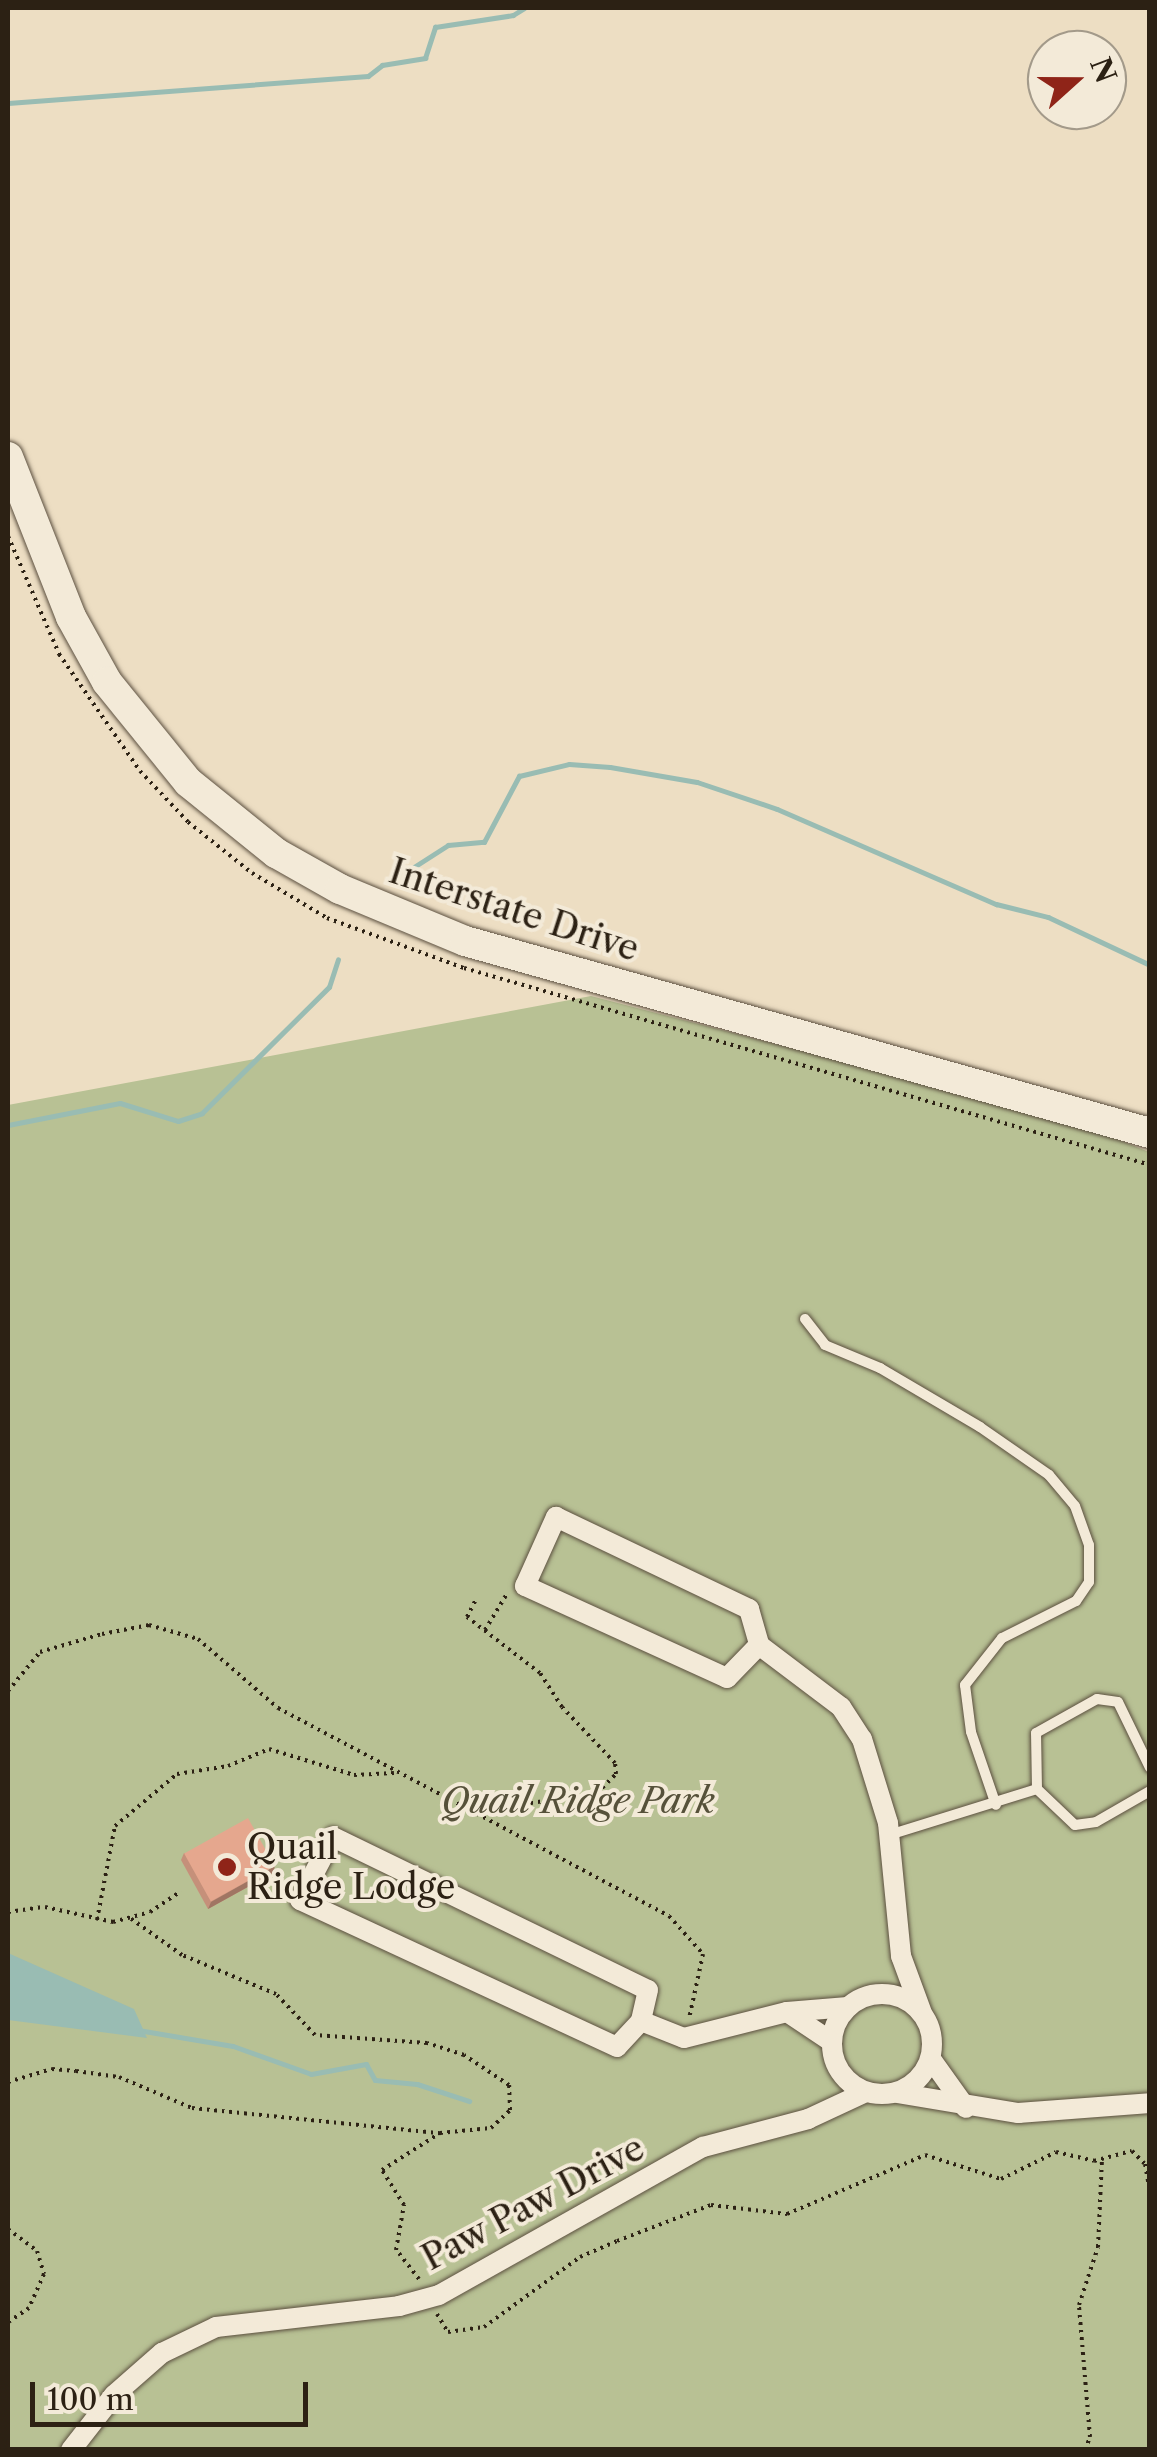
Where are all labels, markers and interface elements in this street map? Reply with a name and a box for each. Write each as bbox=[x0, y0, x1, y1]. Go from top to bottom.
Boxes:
north arrow bbox=[1027, 30, 1127, 130]
text: N bbox=[1083, 53, 1123, 87]
street label: Interstate Drive bbox=[384, 850, 644, 970]
park label: Quail Ridge Park bbox=[441, 1780, 715, 1822]
place label: Quail Ridge Lodge bbox=[247, 1826, 455, 1908]
marker: Quail Ridge Lodge bbox=[216, 1856, 238, 1878]
street label: Paw Paw Drive bbox=[414, 2126, 652, 2280]
scale bar bbox=[35, 2362, 312, 2424]
text: 100 m bbox=[47, 2381, 134, 2418]

